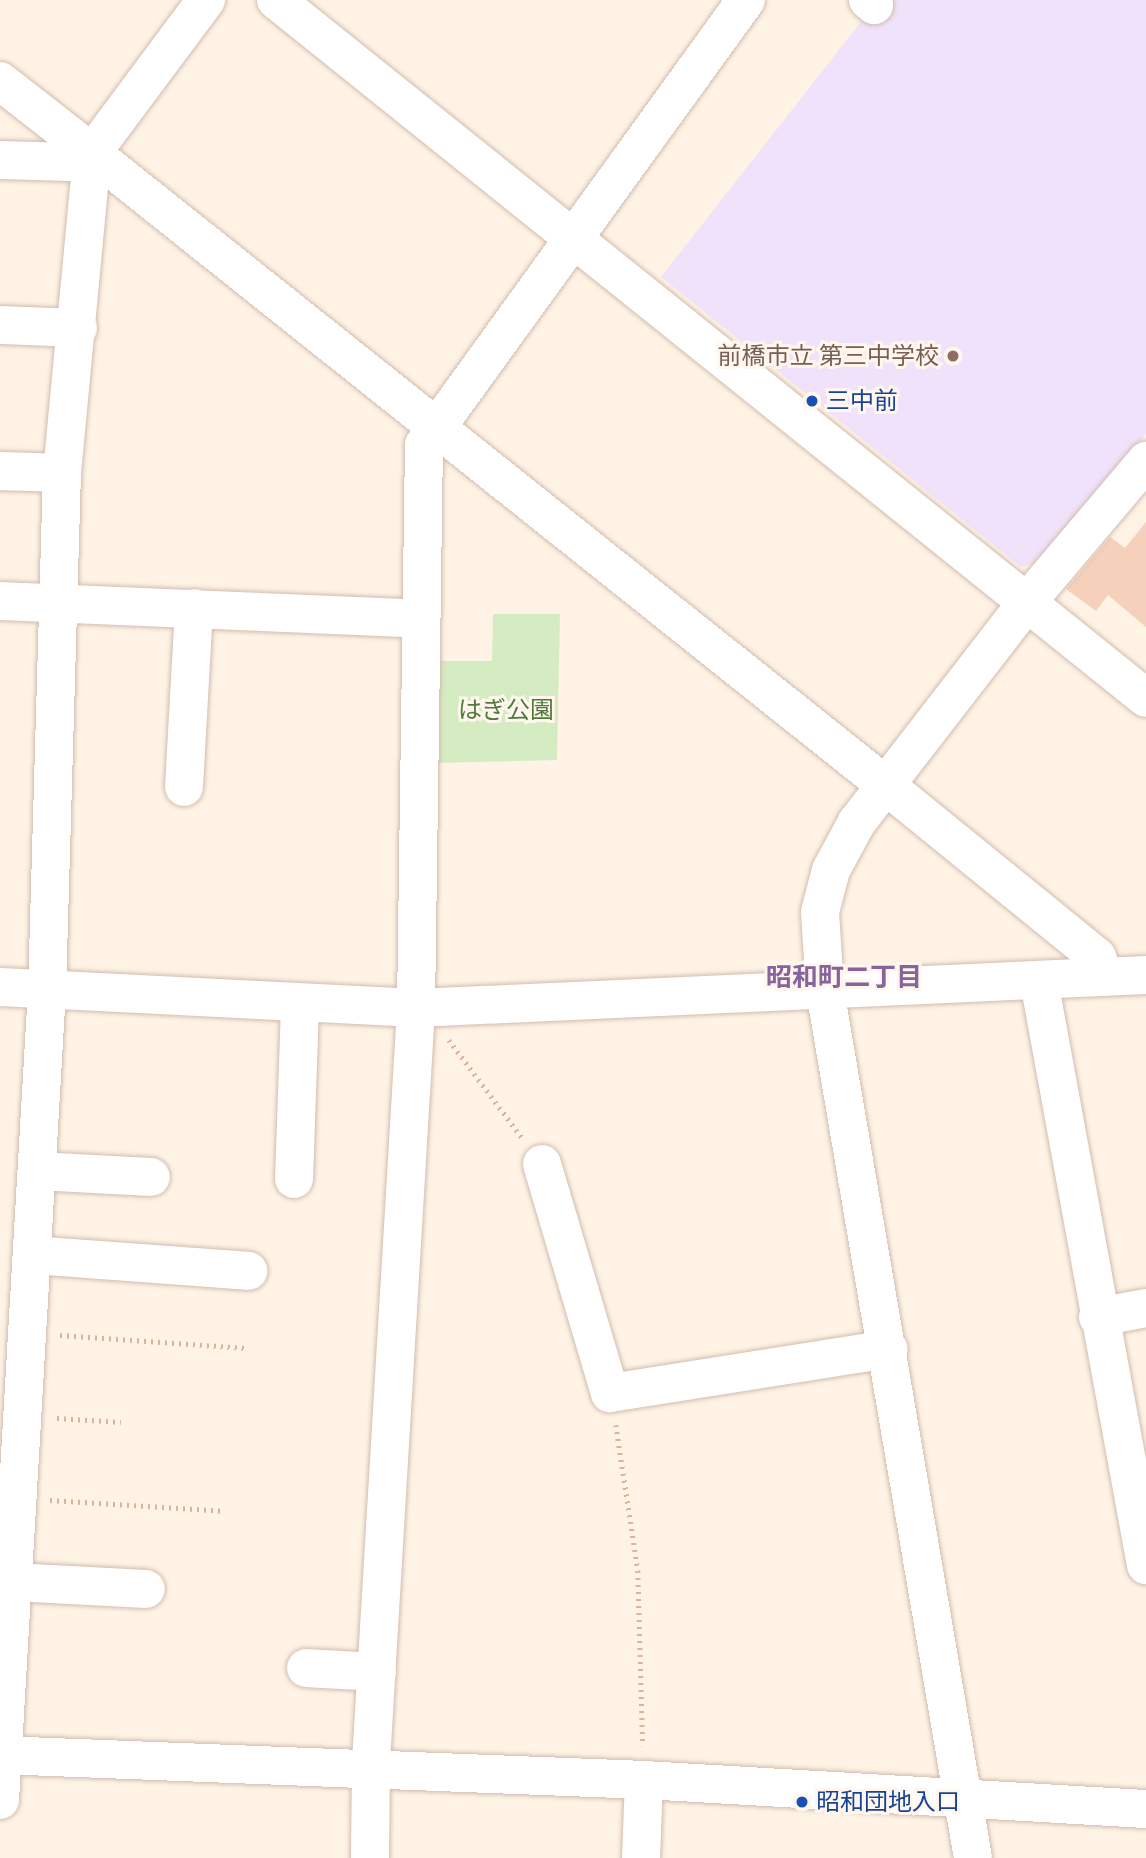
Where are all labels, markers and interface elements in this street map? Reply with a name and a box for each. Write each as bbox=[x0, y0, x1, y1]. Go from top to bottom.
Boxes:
place label: 前橋市立 第三中学校 bbox=[718, 342, 939, 370]
marker: 前橋市立 第三中学校 bbox=[945, 348, 961, 364]
place label: 三中前 bbox=[826, 387, 898, 415]
marker: 三中前 bbox=[804, 393, 820, 409]
park label: はぎ公園 bbox=[458, 696, 554, 724]
district label: 昭和町二丁目 bbox=[766, 962, 922, 994]
place label: 昭和団地入口 bbox=[816, 1788, 960, 1816]
marker: 昭和団地入口 bbox=[794, 1794, 810, 1810]

